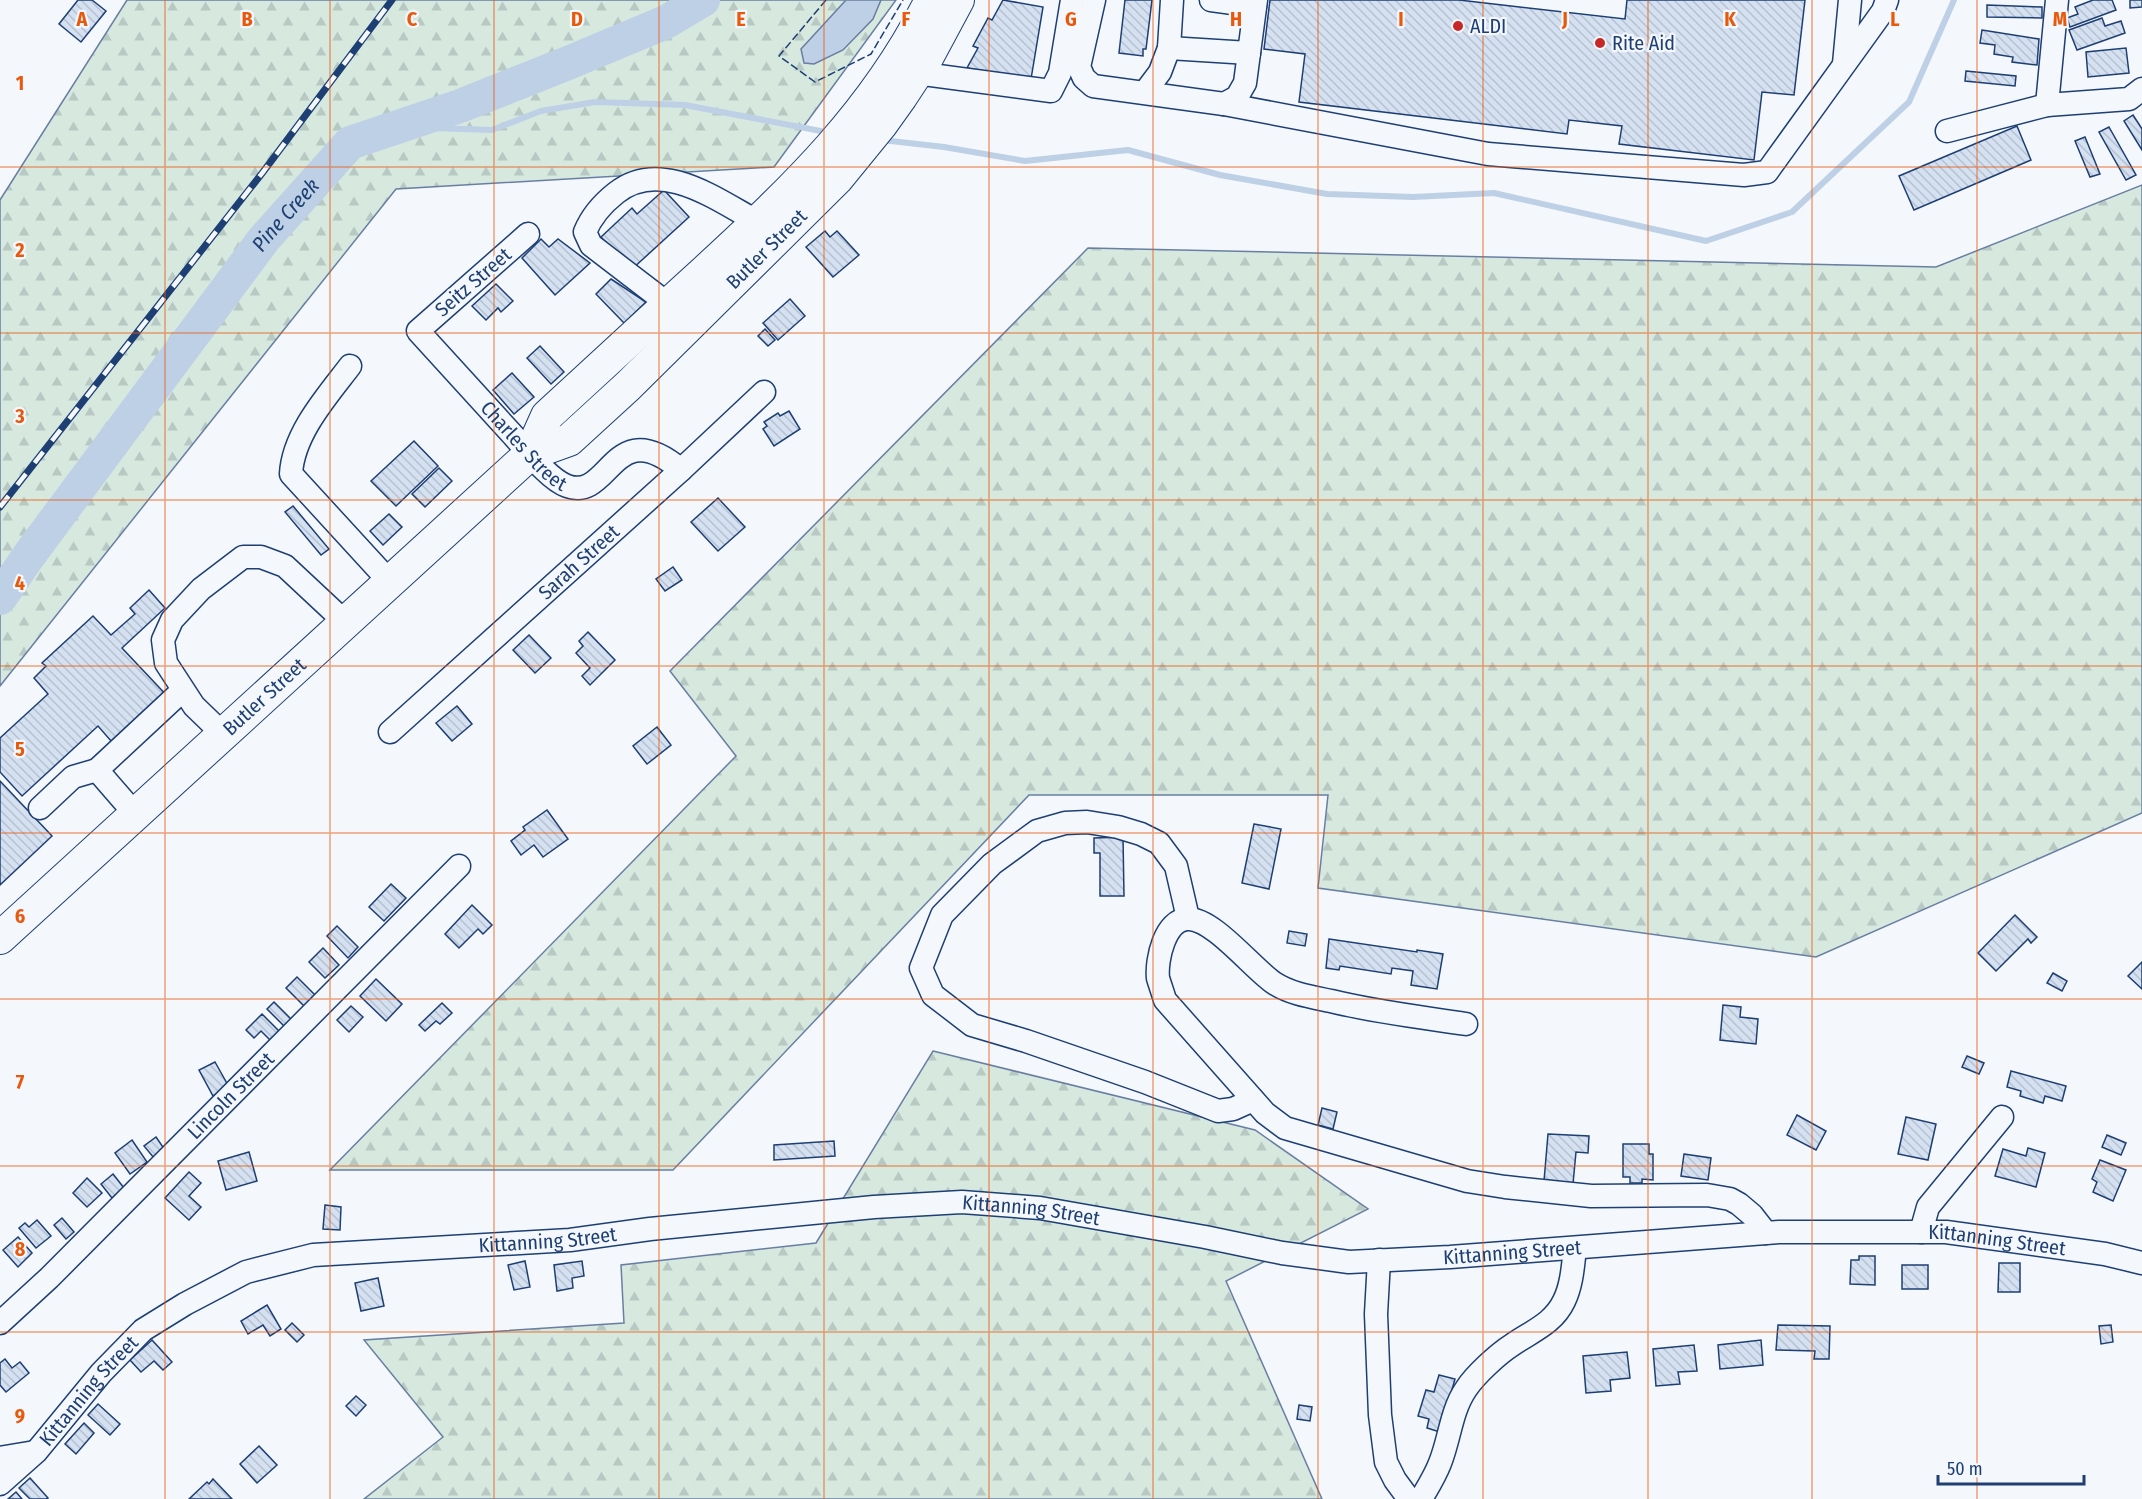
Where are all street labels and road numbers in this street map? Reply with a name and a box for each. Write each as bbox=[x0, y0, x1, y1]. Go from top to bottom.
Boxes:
street label: Butler Street bbox=[721, 204, 812, 294]
street label: Seitz Street bbox=[430, 242, 516, 322]
street label: Charles Street bbox=[476, 396, 571, 496]
street label: Sarah Street bbox=[533, 519, 624, 605]
street label: Butler Street bbox=[218, 652, 311, 740]
street label: Lincoln Street bbox=[182, 1047, 279, 1144]
street label: Kittanning Street bbox=[961, 1190, 1102, 1230]
street label: Kittanning Street bbox=[1928, 1220, 2068, 1260]
street label: Kittanning Street bbox=[478, 1222, 618, 1257]
street label: Kittanning Street bbox=[1443, 1235, 1583, 1269]
street label: Kittanning Street bbox=[34, 1330, 143, 1451]

